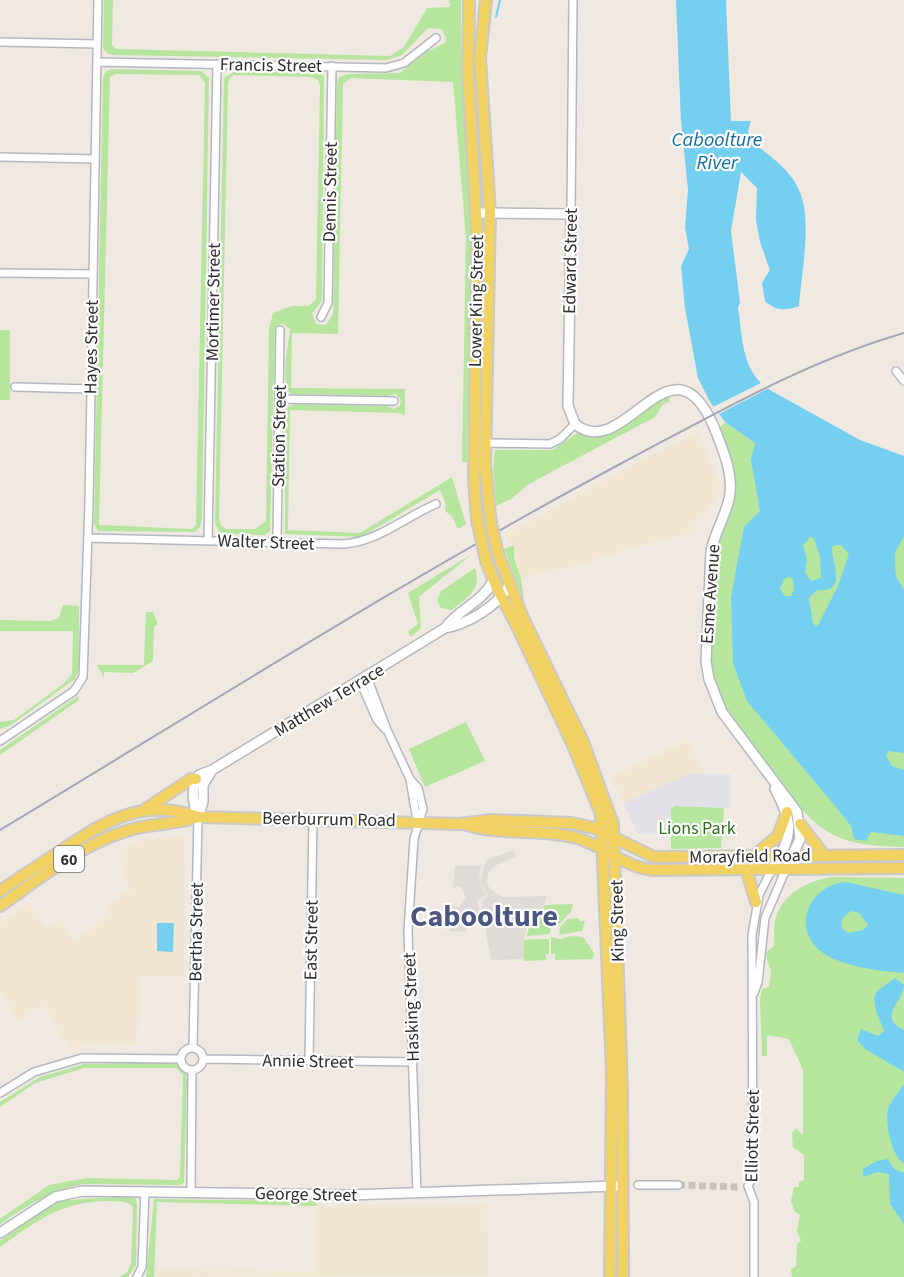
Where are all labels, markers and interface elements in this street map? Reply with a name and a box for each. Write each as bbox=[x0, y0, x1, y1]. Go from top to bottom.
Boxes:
street label: Francis Street bbox=[220, 52, 322, 79]
water label: Caboolture River bbox=[672, 126, 762, 177]
street label: Dennis Street bbox=[317, 142, 344, 242]
street label: Edward Street bbox=[557, 208, 584, 314]
street label: Lower King Street bbox=[463, 235, 490, 367]
street label: Mortimer Street bbox=[200, 243, 227, 361]
street label: Hayes Street bbox=[78, 300, 105, 394]
street label: Station Street bbox=[266, 385, 293, 487]
street label: Walter Street bbox=[217, 528, 315, 557]
street label: Esme Avenue bbox=[695, 543, 726, 645]
street label: Matthew Terrace bbox=[270, 658, 389, 743]
street label: Beerburrum Road bbox=[262, 806, 396, 833]
park label: Lions Park bbox=[658, 816, 736, 841]
street label: Morayfield Road bbox=[689, 843, 811, 870]
road number: 60 bbox=[54, 846, 84, 872]
street label: King Street bbox=[604, 880, 631, 962]
street label: Bertha Street bbox=[183, 882, 210, 982]
district label: Caboolture bbox=[410, 895, 558, 938]
street label: East Street bbox=[298, 900, 325, 980]
street label: Hasking Street bbox=[397, 952, 426, 1062]
street label: Annie Street bbox=[262, 1048, 354, 1075]
street label: Elliott Street bbox=[739, 1089, 766, 1183]
street label: George Street bbox=[255, 1181, 357, 1208]

